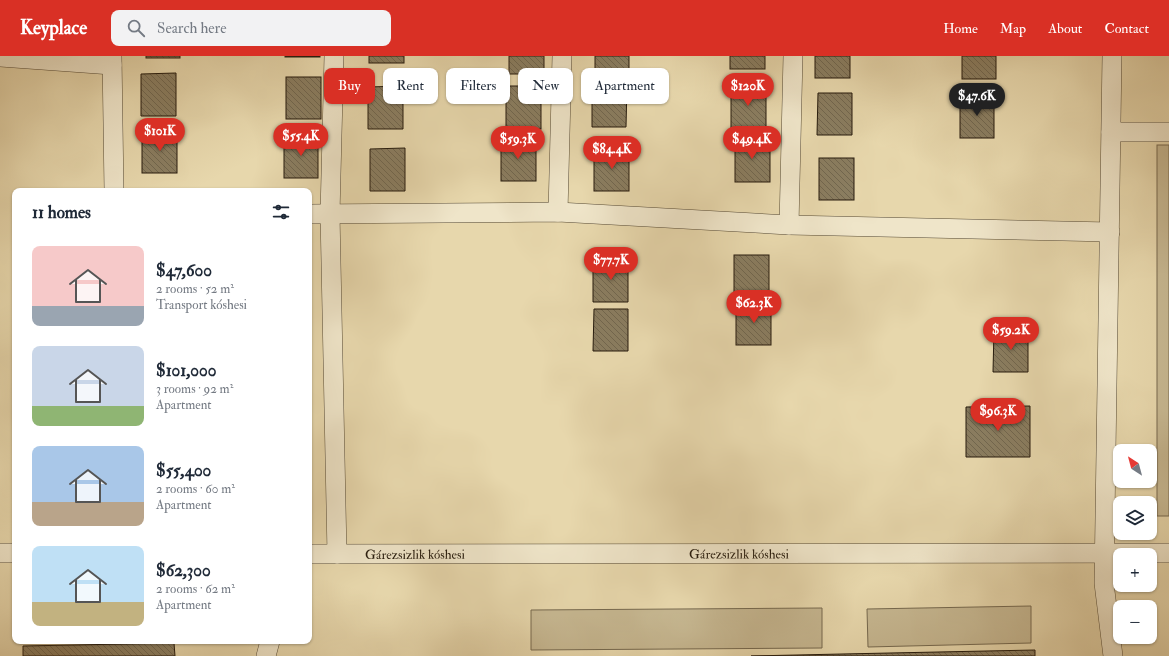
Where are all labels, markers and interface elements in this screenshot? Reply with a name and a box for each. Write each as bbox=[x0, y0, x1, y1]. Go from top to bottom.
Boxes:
search box bbox=[111, 10, 391, 46]
text: Keyplace bbox=[20, 16, 87, 40]
icon: search bbox=[125, 17, 147, 39]
text: Search here bbox=[157, 19, 226, 38]
text: Home bbox=[943, 20, 978, 37]
text: Map bbox=[1000, 20, 1026, 37]
text: About bbox=[1048, 20, 1082, 37]
text: Contact bbox=[1104, 20, 1149, 37]
chip: Buy bbox=[324, 68, 375, 104]
chip: Rent bbox=[383, 68, 438, 104]
chip: Filters bbox=[446, 68, 510, 104]
chip: New bbox=[518, 68, 573, 104]
chip: Apartment bbox=[581, 68, 669, 104]
pin: $120K bbox=[720, 73, 776, 107]
text: $120K bbox=[731, 78, 765, 94]
pin: $47.6K bbox=[944, 83, 1010, 117]
text: $47.6K bbox=[958, 88, 996, 104]
pin: $101K bbox=[132, 118, 188, 152]
text: $101K bbox=[144, 123, 176, 139]
pin: $55.4K bbox=[268, 123, 334, 157]
pin: $59.3K bbox=[485, 126, 551, 160]
pin: $49.4K bbox=[719, 126, 785, 160]
text: $55.4K bbox=[282, 128, 320, 144]
text: $59.3K bbox=[500, 131, 536, 147]
text: $49.4K bbox=[732, 131, 772, 147]
pin: $84.4K bbox=[579, 136, 645, 170]
text: $84.4K bbox=[592, 141, 632, 157]
icon: filters bbox=[270, 201, 292, 223]
text: 11 homes bbox=[32, 202, 91, 223]
pin: $77.7K bbox=[578, 247, 644, 281]
text: $77.7K bbox=[593, 252, 629, 268]
text: $47,600 bbox=[156, 260, 212, 281]
icon: home bbox=[64, 262, 112, 310]
text: 2 rooms · 52 m² bbox=[156, 281, 234, 297]
pin: $62.3K bbox=[721, 290, 787, 324]
text: $62.3K bbox=[735, 295, 773, 311]
text: Transport kóshesi bbox=[156, 297, 247, 313]
pin: $59.2K bbox=[978, 317, 1044, 351]
text: $59.2K bbox=[992, 322, 1030, 338]
text: $101,000 bbox=[156, 360, 216, 381]
icon: home bbox=[64, 362, 112, 410]
text: 3 rooms · 92 m² bbox=[156, 381, 233, 397]
text: Apartment bbox=[156, 397, 212, 413]
pin: $96.3K bbox=[965, 398, 1031, 432]
text: $96.3K bbox=[979, 403, 1017, 419]
north arrow bbox=[1113, 444, 1157, 488]
map controls bbox=[1113, 444, 1157, 644]
text: $55,400 bbox=[156, 460, 211, 481]
icon: home bbox=[64, 462, 112, 510]
text: 2 rooms · 60 m² bbox=[156, 481, 235, 497]
button: layers bbox=[1113, 496, 1157, 540]
text: Apartment bbox=[156, 497, 212, 513]
street label: Gárezsizlik kóshesi bbox=[689, 546, 789, 563]
street label: Gárezsizlik kóshesi bbox=[365, 547, 465, 563]
button: + bbox=[1113, 548, 1157, 592]
text: $62,300 bbox=[156, 560, 211, 581]
icon: home bbox=[64, 562, 112, 610]
text: 2 rooms · 62 m² bbox=[156, 581, 235, 597]
text: Apartment bbox=[156, 597, 212, 613]
button: − bbox=[1113, 600, 1157, 644]

